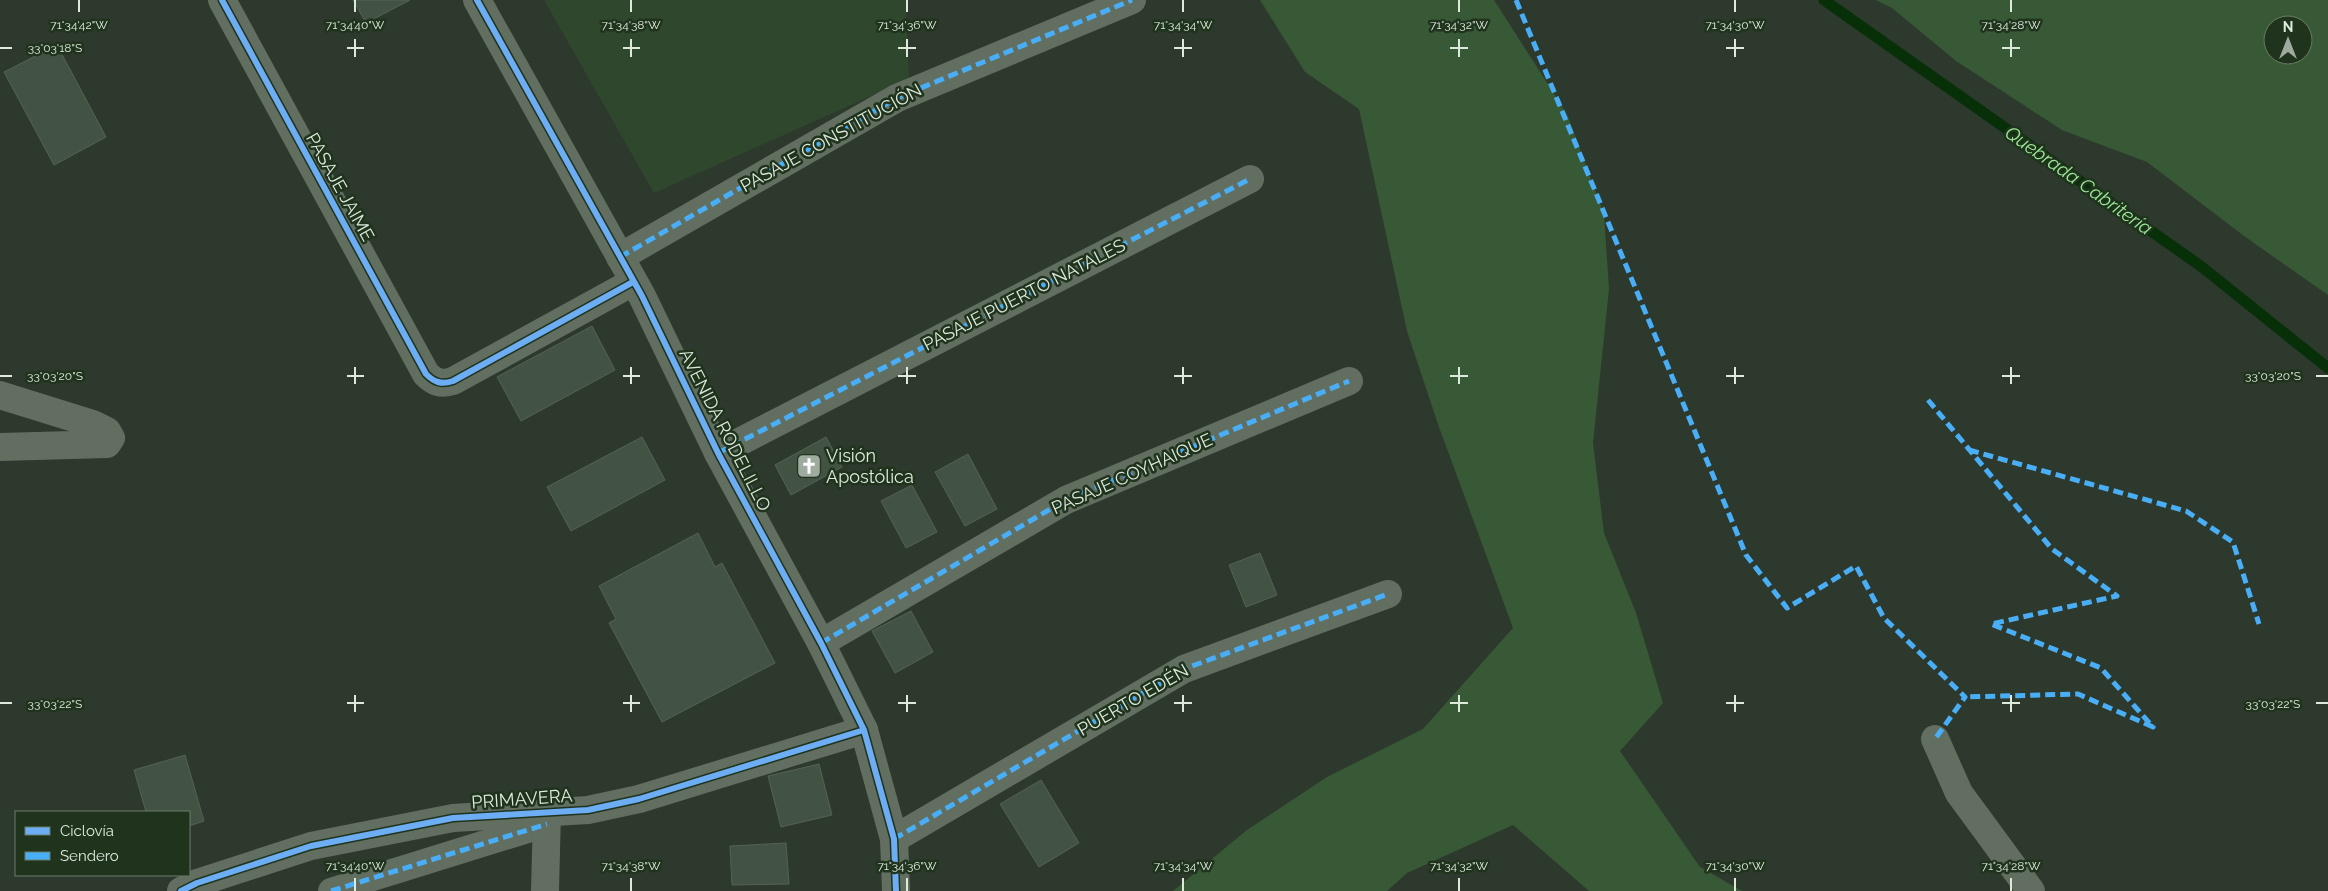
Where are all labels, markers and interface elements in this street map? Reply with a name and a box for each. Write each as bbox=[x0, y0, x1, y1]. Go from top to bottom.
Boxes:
north arrow bbox=[2263, 15, 2313, 65]
text: 71°34'42"W bbox=[50, 18, 108, 32]
text: 71°34'40"W bbox=[326, 18, 385, 32]
text: 71°34'38"W bbox=[601, 18, 661, 32]
text: 71°34'36"W bbox=[877, 18, 937, 32]
text: 71°34'34"W bbox=[1154, 18, 1213, 32]
text: 71°34'32"W bbox=[1430, 18, 1489, 32]
text: 71°34'30"W bbox=[1705, 18, 1765, 32]
text: 71°34'28"W bbox=[1982, 18, 2041, 32]
text: N bbox=[2283, 19, 2293, 35]
text: 33°03'18"S bbox=[28, 41, 82, 55]
street label: PASAJE CONSTITUCIÓN bbox=[736, 78, 925, 196]
water label: Quebrada Cabritería bbox=[2001, 121, 2157, 239]
street label: PASAJE JAIME bbox=[302, 129, 379, 245]
street label: PASAJE PUERTO NATALES bbox=[919, 234, 1129, 355]
street label: AVENIDA RODELILLO bbox=[675, 345, 776, 514]
text: 33°03'20"S bbox=[27, 369, 83, 383]
text: 33°03'20"S bbox=[2245, 369, 2301, 383]
street label: PASAJE COYHAIQUE bbox=[1048, 429, 1216, 519]
place label: Visión Apostólica bbox=[826, 445, 914, 487]
church icon: Visión Apostólica bbox=[796, 453, 822, 479]
street label: PUERTO EDÉN bbox=[1073, 658, 1192, 740]
text: 33°03'22"S bbox=[28, 697, 82, 711]
text: 33°03'22"S bbox=[2246, 697, 2300, 711]
street label: PRIMAVERA bbox=[471, 784, 573, 813]
legend bbox=[15, 811, 190, 876]
text: Ciclovía bbox=[60, 822, 114, 840]
text: Sendero bbox=[60, 847, 119, 865]
text: 71°34'40"W bbox=[326, 859, 385, 873]
text: 71°34'38"W bbox=[601, 859, 661, 873]
text: 71°34'36"W bbox=[877, 859, 937, 873]
text: 71°34'34"W bbox=[1154, 859, 1213, 873]
text: 71°34'32"W bbox=[1430, 859, 1489, 873]
text: 71°34'30"W bbox=[1705, 859, 1765, 873]
text: 71°34'28"W bbox=[1982, 859, 2041, 873]

